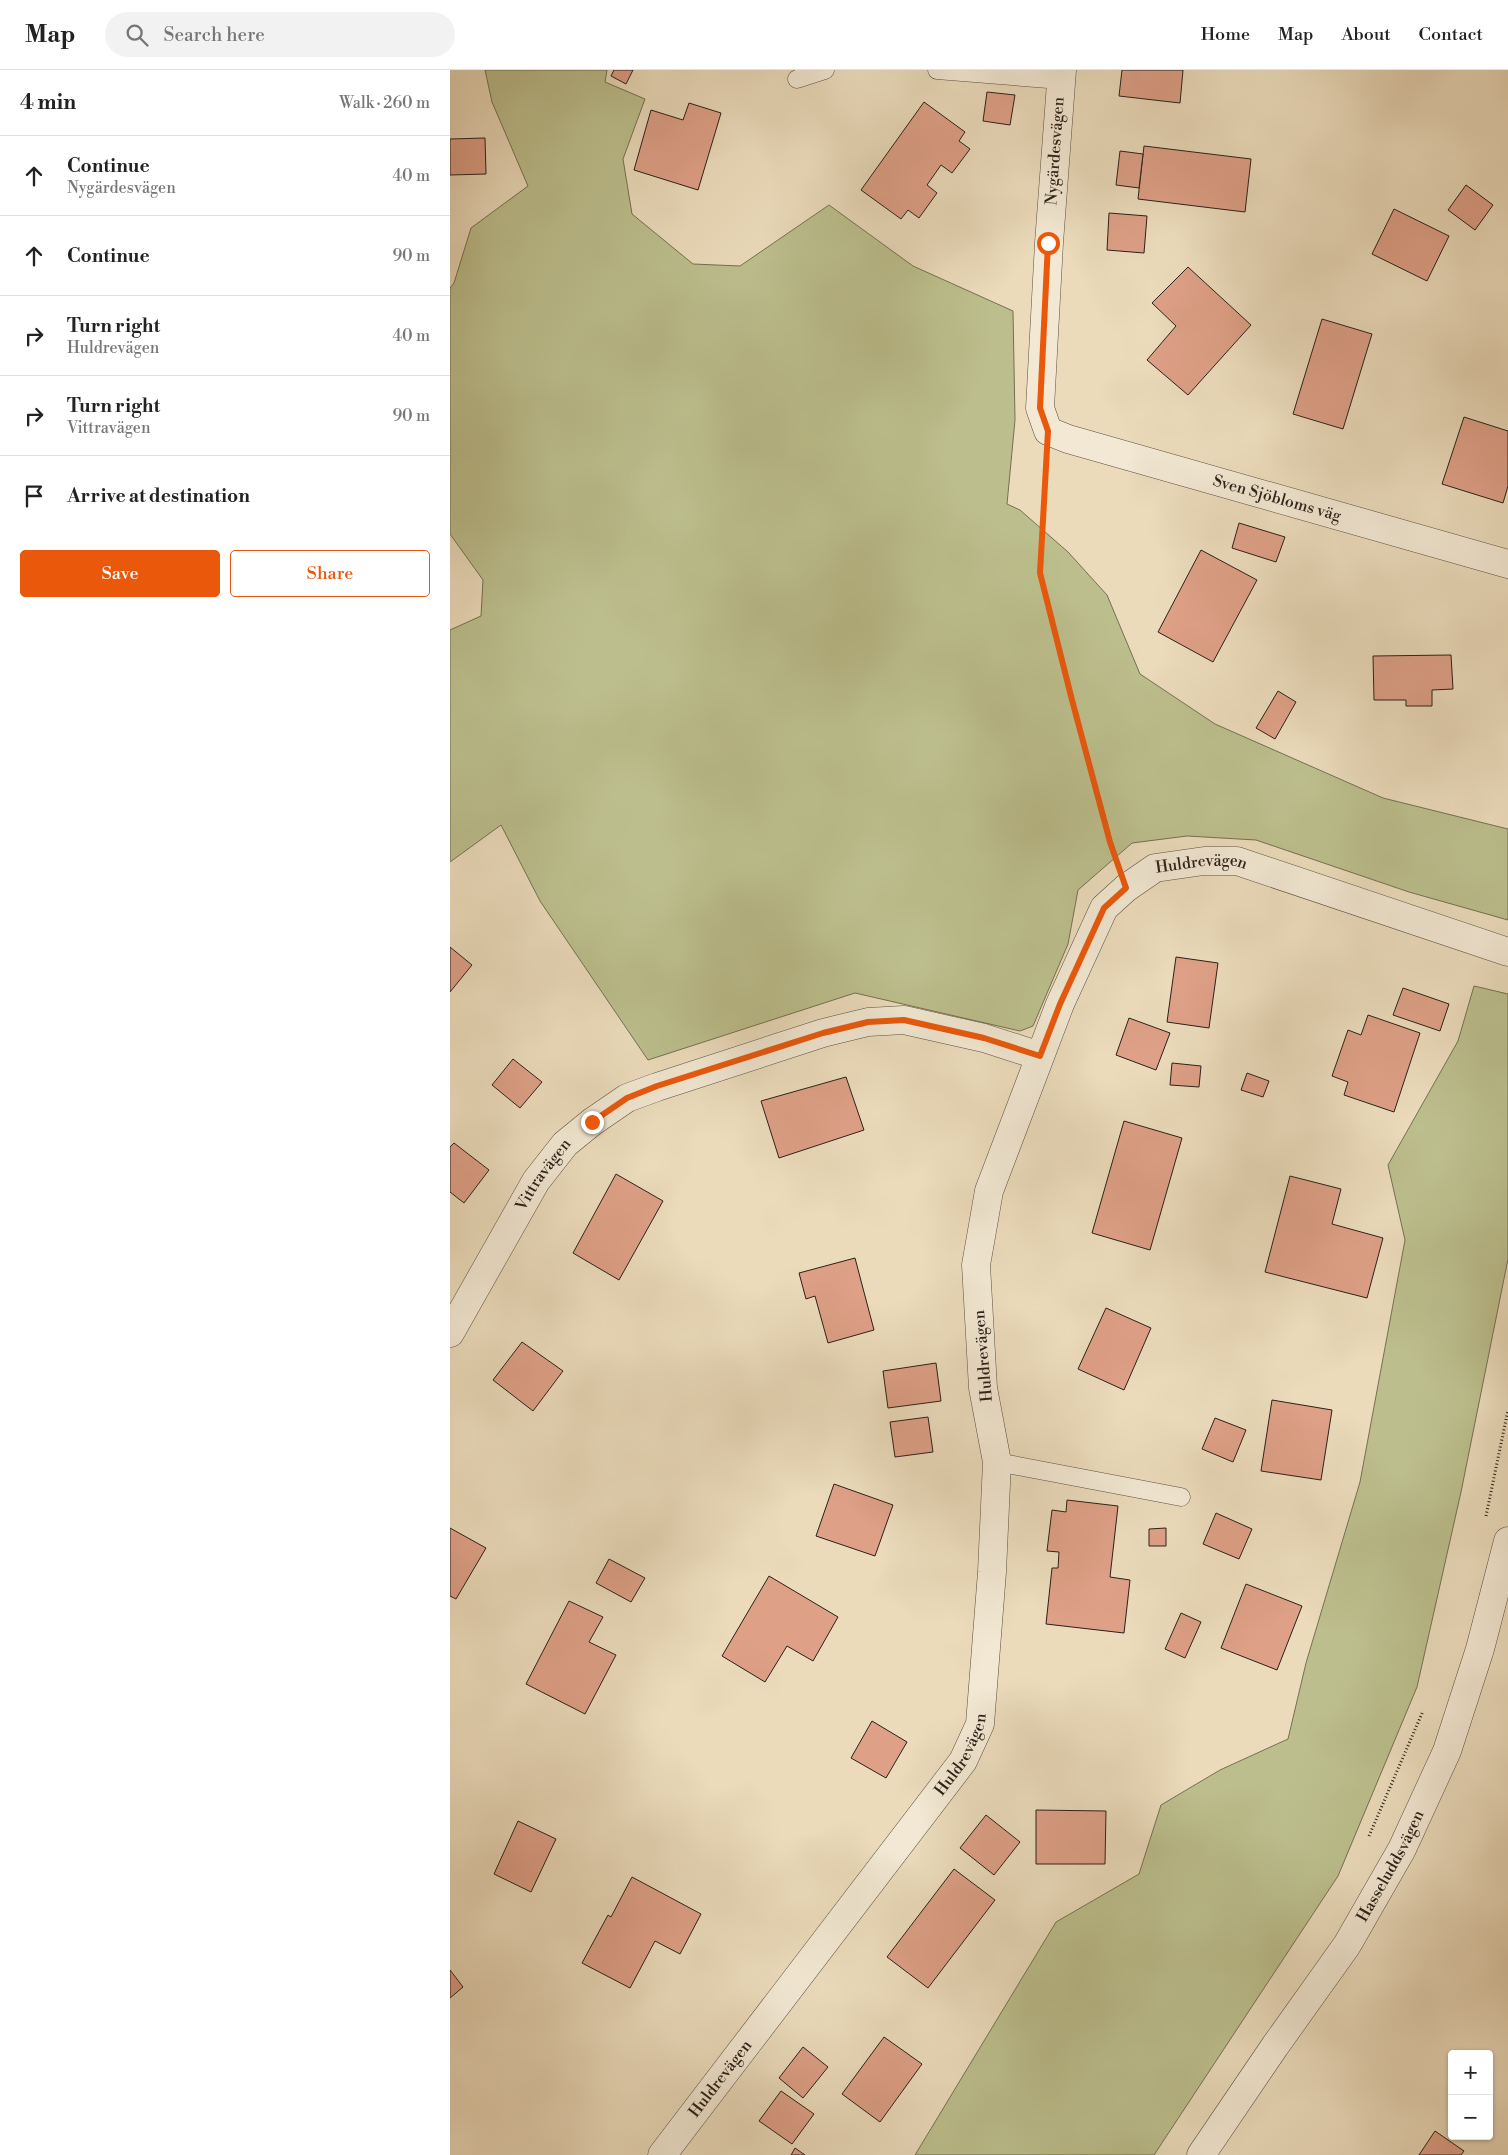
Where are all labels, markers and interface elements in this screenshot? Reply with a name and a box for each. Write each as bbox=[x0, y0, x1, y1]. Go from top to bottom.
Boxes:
search box bbox=[105, 12, 455, 57]
text: Map bbox=[25, 20, 75, 50]
icon: search bbox=[123, 21, 151, 49]
text: Search here bbox=[163, 23, 265, 47]
text: Home bbox=[1201, 23, 1250, 46]
text: Map bbox=[1278, 23, 1314, 46]
text: About bbox=[1342, 23, 1391, 46]
text: Contact bbox=[1419, 23, 1483, 46]
text: 4 min bbox=[20, 90, 76, 116]
text: Walk · 260 m bbox=[339, 93, 430, 113]
street label: Nygärdesvägen bbox=[1041, 96, 1069, 206]
text: Continue bbox=[67, 154, 150, 178]
icon: ahead bbox=[20, 162, 48, 190]
text: 40 m bbox=[393, 166, 430, 186]
text: Nygärdesvägen bbox=[67, 178, 176, 198]
route start bbox=[1037, 232, 1060, 255]
icon: ahead bbox=[20, 242, 48, 270]
text: Continue bbox=[67, 244, 150, 268]
text: 90 m bbox=[392, 246, 430, 266]
text: Turn right bbox=[67, 314, 160, 338]
icon: right bbox=[20, 322, 48, 350]
text: 40 m bbox=[393, 326, 430, 346]
text: Huldrevägen bbox=[67, 338, 159, 358]
text: Turn right bbox=[67, 394, 160, 418]
icon: right bbox=[20, 402, 48, 430]
text: 90 m bbox=[392, 406, 430, 426]
text: Vittravägen bbox=[67, 418, 150, 438]
street label: Sven Sjöbloms väg bbox=[1211, 471, 1344, 526]
icon: arrive bbox=[20, 482, 48, 510]
text: Arrive at destination bbox=[67, 484, 250, 508]
button: Save bbox=[20, 550, 220, 597]
button: Share bbox=[230, 550, 430, 597]
street label: Huldrevägen bbox=[1154, 851, 1250, 878]
route end bbox=[581, 1111, 604, 1134]
street label: Vittravägen bbox=[511, 1134, 576, 1215]
street label: Huldrevägen bbox=[969, 1309, 997, 1403]
street label: Huldrevägen bbox=[930, 1712, 991, 1800]
street label: Hasseluddsvägen bbox=[1352, 1807, 1429, 1926]
street label: Huldrevägen bbox=[684, 2036, 757, 2121]
map controls bbox=[1448, 2050, 1493, 2140]
button: + bbox=[1448, 2050, 1493, 2095]
button: − bbox=[1448, 2095, 1493, 2140]

